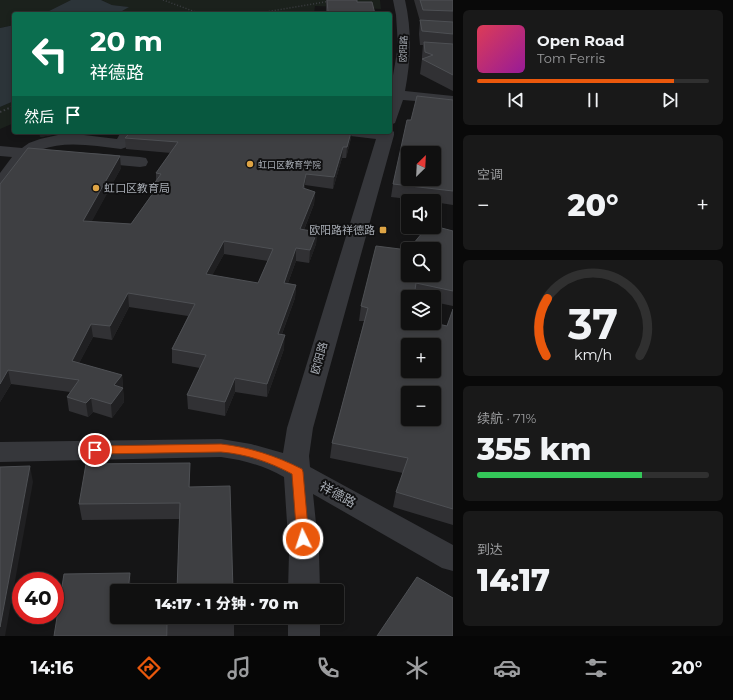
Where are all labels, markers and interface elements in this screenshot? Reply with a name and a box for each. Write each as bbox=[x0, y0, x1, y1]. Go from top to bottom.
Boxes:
text: 20 m bbox=[90, 24, 163, 58]
icon: left bbox=[24, 28, 76, 80]
text: Open Road bbox=[537, 31, 625, 50]
street label: 欧阳路 bbox=[397, 35, 409, 63]
text: Tom Ferris bbox=[537, 50, 605, 66]
text: 祥德路 bbox=[90, 62, 144, 84]
icon: previous bbox=[505, 89, 527, 111]
icon: pause bbox=[582, 89, 604, 111]
icon: next bbox=[659, 89, 681, 111]
icon: arrive bbox=[62, 104, 84, 126]
text: 然后 bbox=[24, 107, 54, 126]
north arrow bbox=[401, 146, 441, 186]
map controls bbox=[401, 146, 441, 426]
marker: 虹口区教育学院 bbox=[245, 159, 255, 169]
place label: 虹口区教育学院 bbox=[258, 159, 321, 170]
text: 空调 bbox=[477, 166, 503, 182]
place label: 虹口区教育局 bbox=[104, 181, 170, 195]
marker: 虹口区教育局 bbox=[91, 183, 101, 193]
text: 20° bbox=[567, 187, 619, 224]
text: − bbox=[477, 192, 490, 219]
text: + bbox=[696, 192, 709, 219]
button: sound bbox=[401, 194, 441, 234]
place label: 欧阳路祥德路 bbox=[309, 223, 375, 237]
marker: 欧阳路祥德路 bbox=[378, 225, 388, 235]
button: search bbox=[401, 242, 441, 282]
button: layers bbox=[401, 290, 441, 330]
text: 37 bbox=[567, 299, 618, 349]
button: + bbox=[401, 338, 441, 378]
street label: 欧阳路 bbox=[308, 340, 330, 376]
text: km/h bbox=[574, 346, 612, 364]
button: − bbox=[401, 386, 441, 426]
text: 续航 · 71% bbox=[477, 410, 536, 426]
text: 355 km bbox=[477, 431, 591, 468]
pin bbox=[78, 433, 112, 467]
icon: arrive bbox=[84, 439, 106, 461]
street label: 祥德路 bbox=[317, 478, 359, 510]
position arrow bbox=[282, 518, 324, 560]
text: 到达 bbox=[477, 541, 503, 557]
text: 14:17 bbox=[477, 562, 550, 599]
speed limit sign: 40 bbox=[12, 572, 64, 624]
text: 14:17 · 1 分钟 · 70 m bbox=[155, 594, 299, 613]
icon: directions bbox=[135, 654, 163, 682]
icon: music bbox=[225, 654, 253, 682]
icon: phone bbox=[314, 654, 342, 682]
icon: climate bbox=[403, 654, 431, 682]
icon: car bbox=[493, 654, 521, 682]
icon: filters bbox=[582, 654, 610, 682]
text: 14:16 bbox=[31, 657, 74, 679]
text: 20° bbox=[672, 657, 702, 679]

